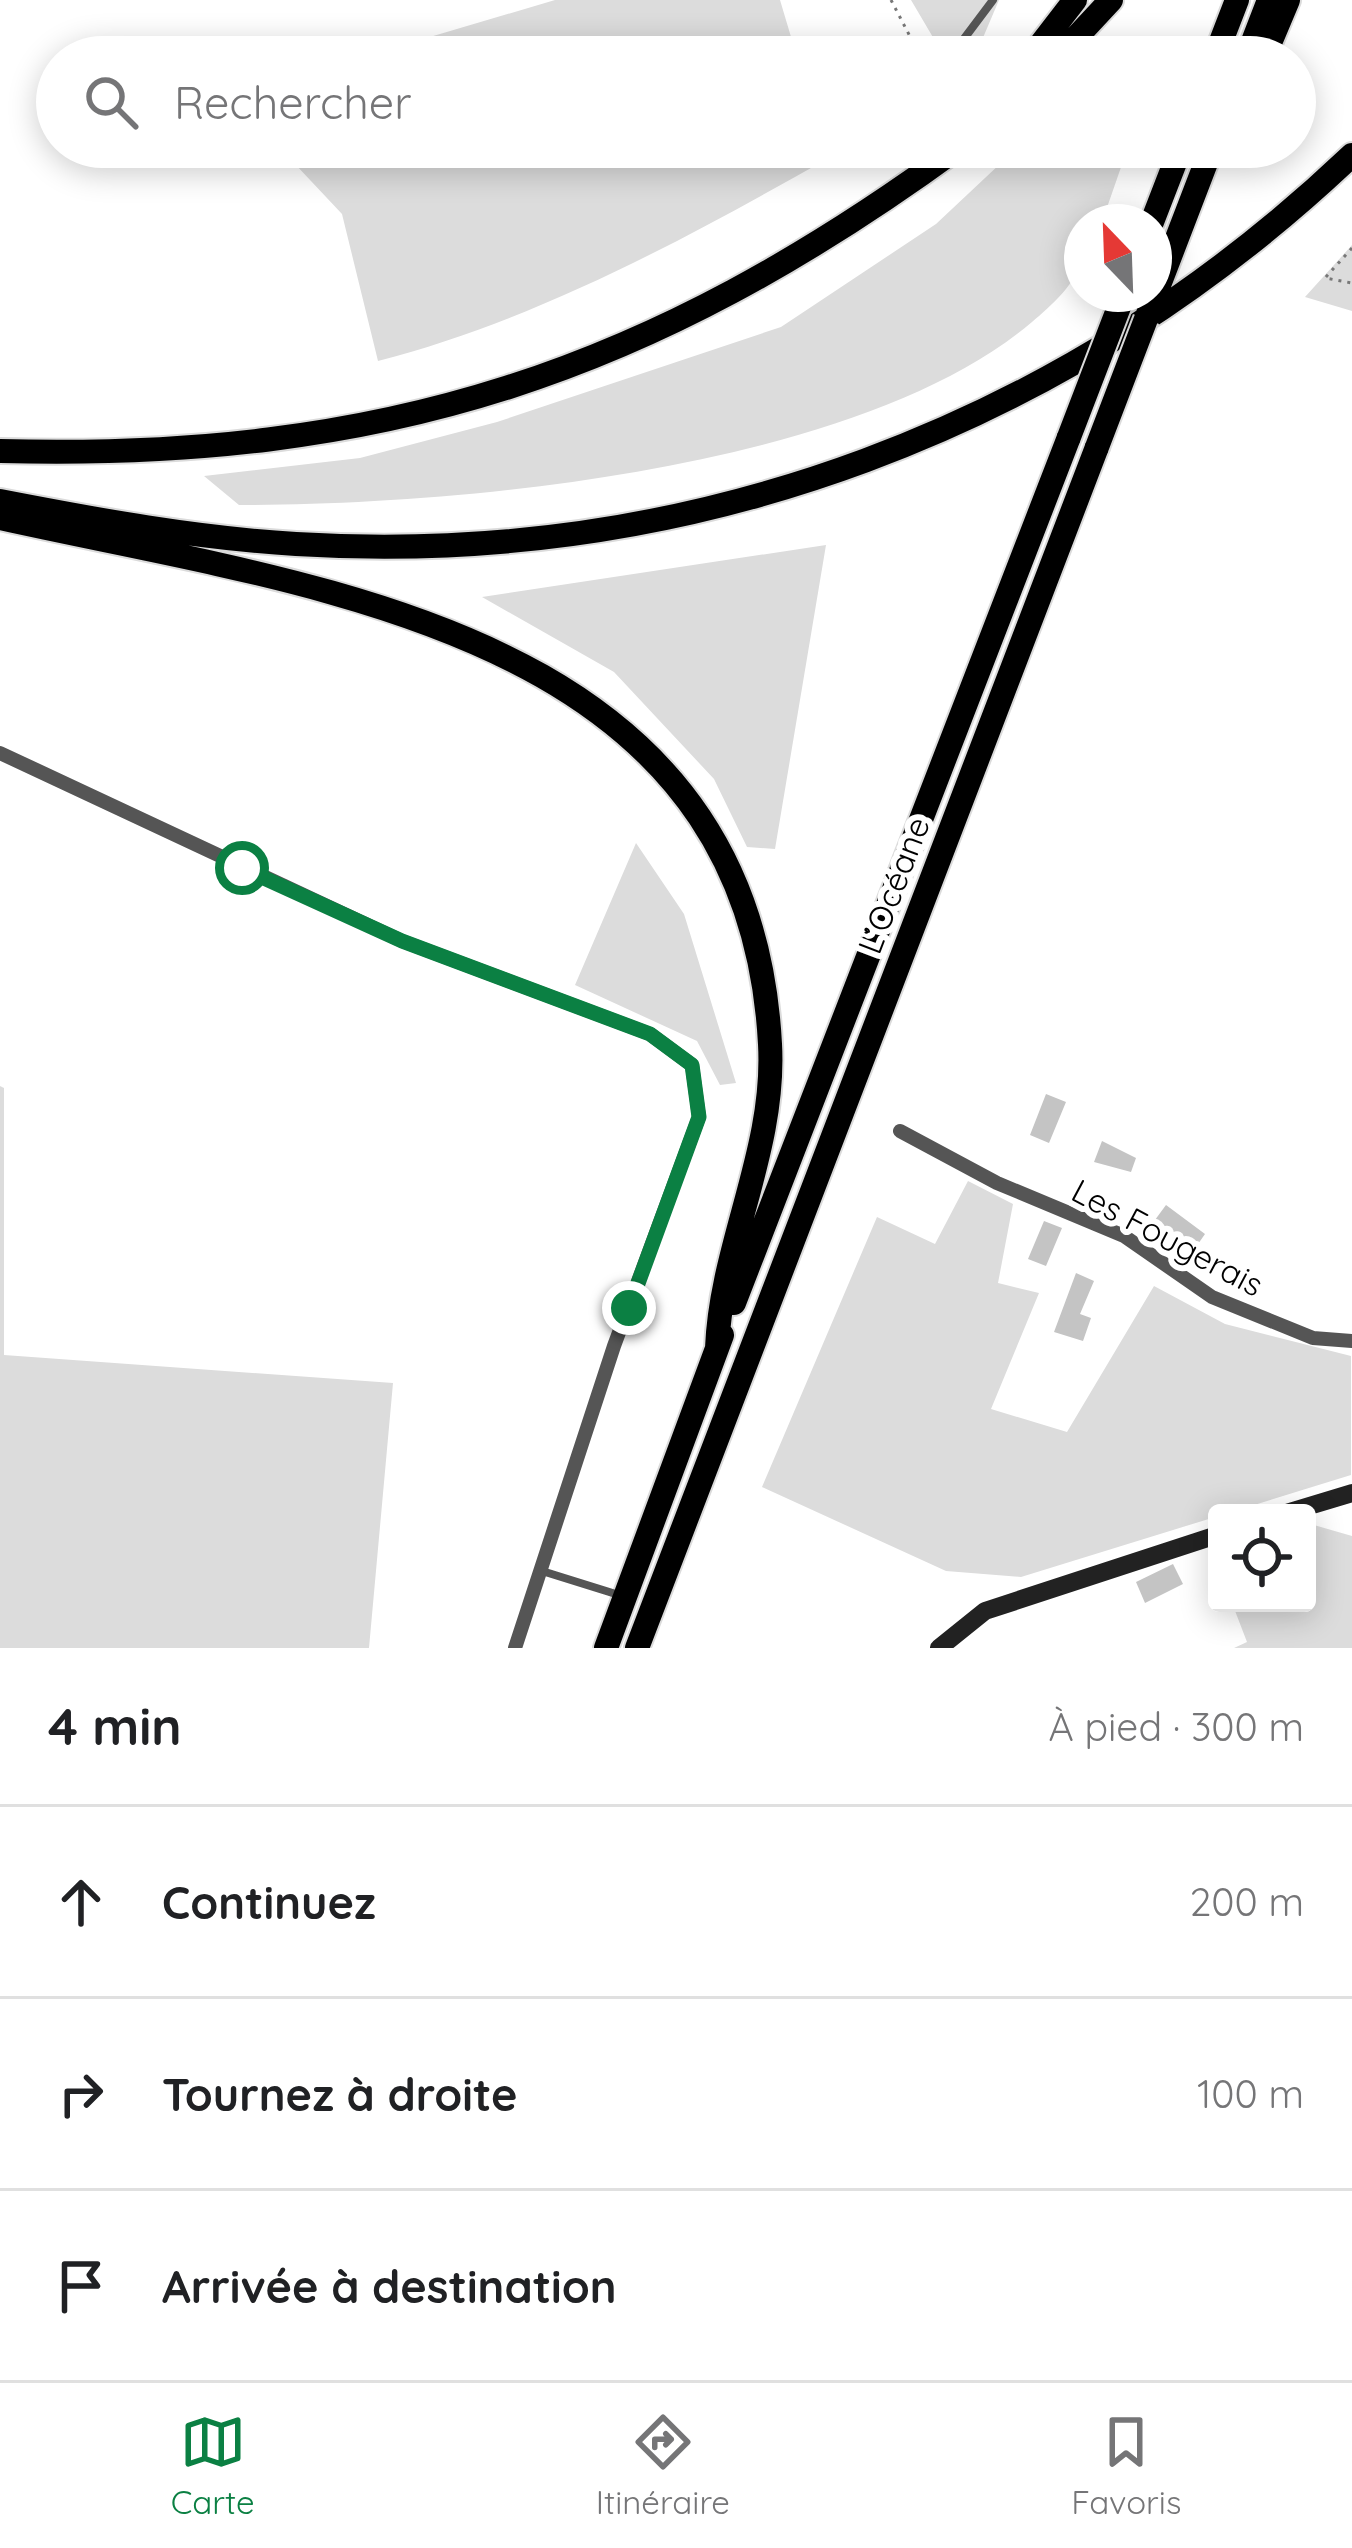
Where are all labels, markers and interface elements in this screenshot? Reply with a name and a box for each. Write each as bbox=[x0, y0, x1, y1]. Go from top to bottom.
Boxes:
search box bbox=[36, 36, 1316, 168]
icon: search bbox=[78, 69, 144, 135]
text: Rechercher bbox=[174, 74, 412, 130]
north arrow bbox=[1064, 204, 1172, 312]
street label: L’Océane bbox=[848, 811, 938, 959]
route start bbox=[215, 841, 269, 895]
street label: Les Fougerais bbox=[1065, 1169, 1271, 1305]
route end bbox=[602, 1281, 656, 1335]
map controls bbox=[1208, 1504, 1316, 1612]
button: locate bbox=[1208, 1504, 1316, 1612]
text: 4 min bbox=[48, 1694, 182, 1758]
text: À pied · 300 m bbox=[1049, 1702, 1304, 1751]
icon: ahead bbox=[48, 1869, 114, 1935]
text: Continuez bbox=[162, 1874, 376, 1930]
text: 200 m bbox=[1190, 1877, 1304, 1926]
icon: right bbox=[48, 2061, 114, 2127]
text: Tournez à droite bbox=[162, 2066, 518, 2122]
text: 100 m bbox=[1197, 2069, 1304, 2118]
icon: arrive bbox=[48, 2253, 114, 2319]
text: Arrivée à destination bbox=[162, 2258, 617, 2314]
tab: Carte bbox=[171, 2409, 255, 2522]
tab: Itinéraire bbox=[596, 2409, 730, 2522]
tab: Favoris bbox=[1071, 2409, 1181, 2522]

